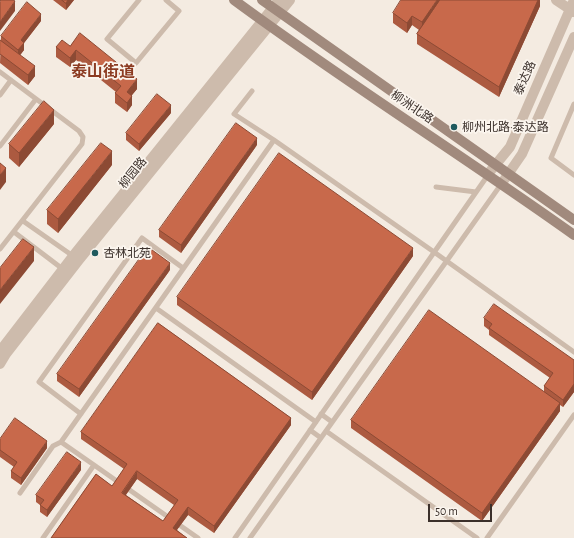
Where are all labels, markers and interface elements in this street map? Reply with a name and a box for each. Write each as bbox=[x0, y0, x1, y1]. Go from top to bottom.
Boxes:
street label: 泰达路 bbox=[511, 59, 539, 97]
district label: 泰山街道 bbox=[71, 62, 135, 82]
street label: 柳洲北路 bbox=[388, 88, 436, 126]
place label: 柳州北路·泰达路 bbox=[462, 120, 549, 134]
marker: 柳州北路·泰达路 bbox=[449, 122, 459, 132]
street label: 柳园路 bbox=[116, 154, 150, 192]
place label: 杏林北苑 bbox=[103, 246, 151, 260]
marker: 杏林北苑 bbox=[90, 248, 100, 258]
scale bar bbox=[430, 496, 494, 522]
text: 50 m bbox=[435, 505, 458, 517]

